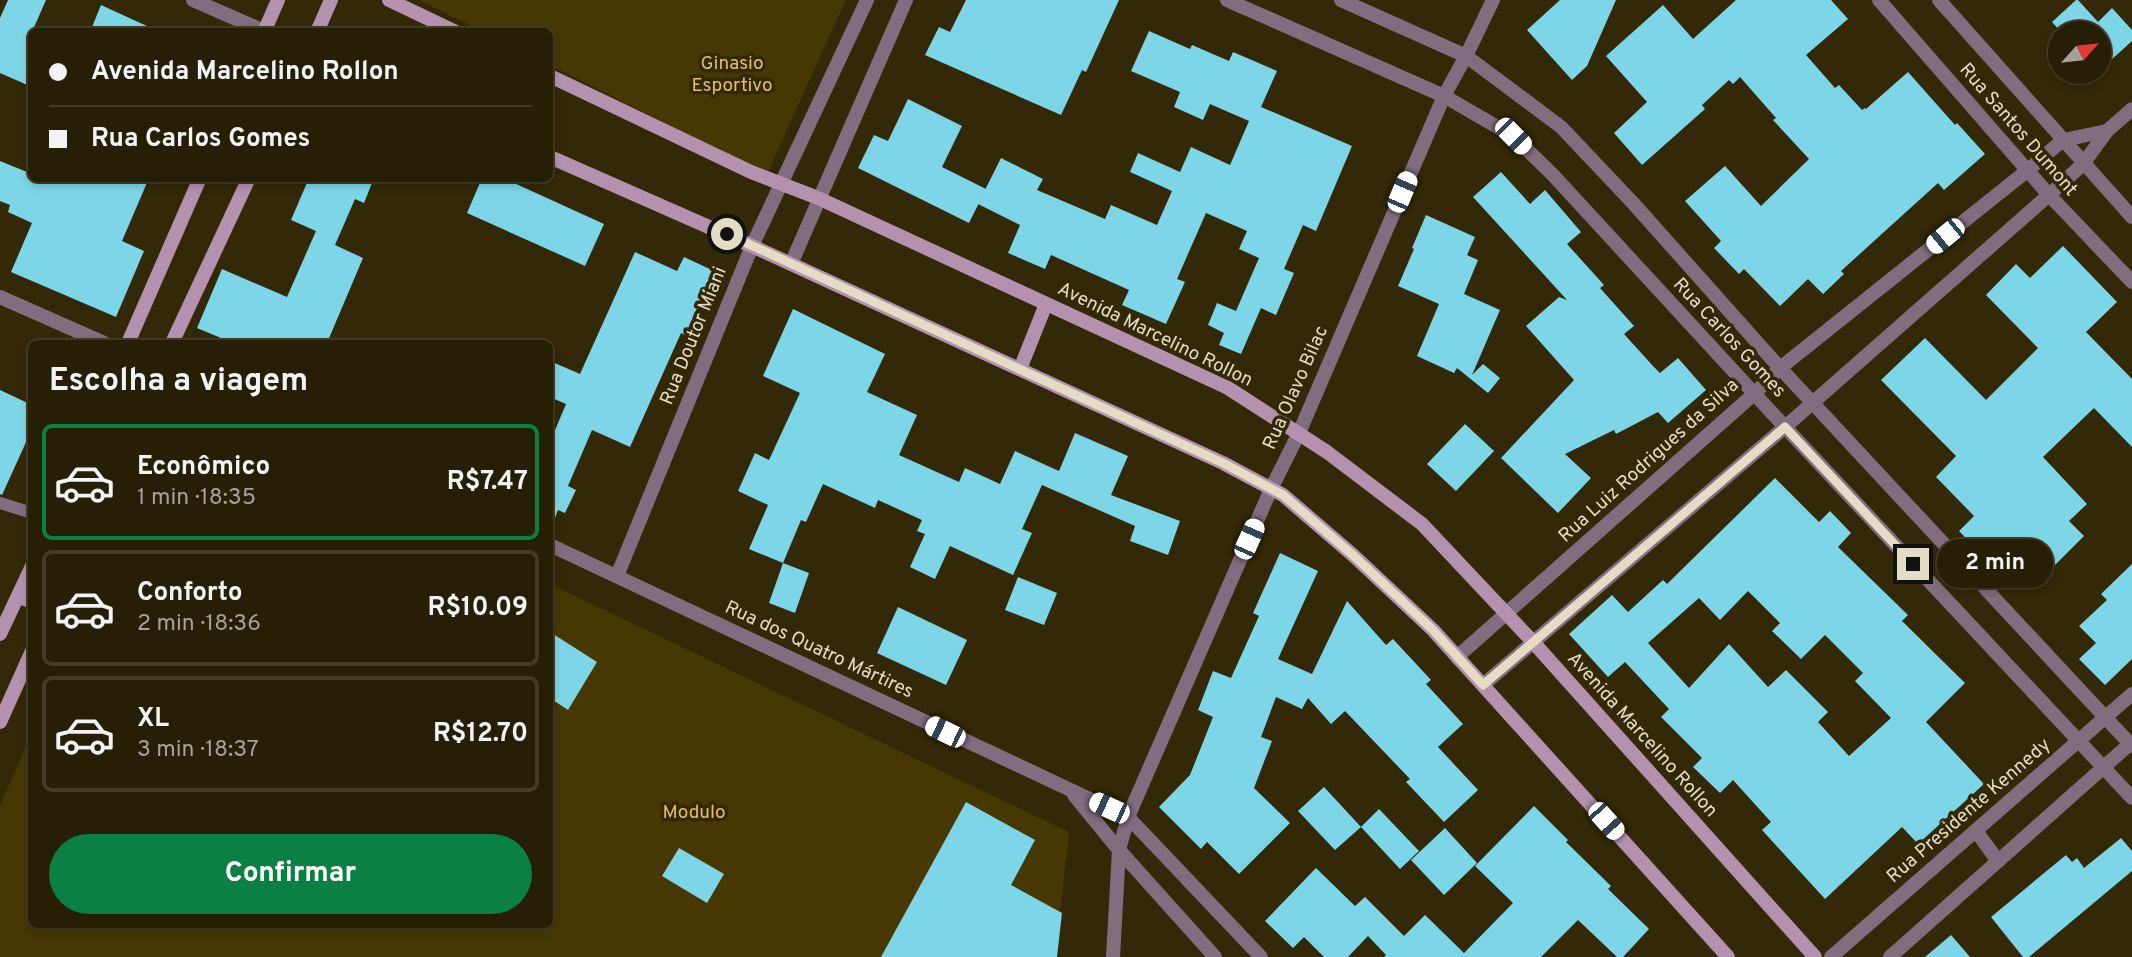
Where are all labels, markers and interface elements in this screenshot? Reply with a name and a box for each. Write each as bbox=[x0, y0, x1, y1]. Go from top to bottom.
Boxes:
north arrow bbox=[2048, 21, 2110, 84]
map controls bbox=[2048, 21, 2111, 84]
park label: Ginasio Esportivo bbox=[691, 52, 773, 98]
text: Avenida Marcelino Rollon bbox=[91, 56, 399, 89]
street label: Rua Santos Dumont bbox=[1954, 58, 2082, 202]
car bbox=[1491, 114, 1536, 158]
text: Rua Carlos Gomes bbox=[91, 123, 310, 156]
car bbox=[1385, 169, 1420, 215]
car bbox=[1923, 215, 1968, 257]
route start bbox=[711, 218, 743, 250]
street label: Rua Doutor Miani bbox=[655, 263, 733, 409]
street label: Rua Carlos Gomes bbox=[1667, 273, 1791, 403]
street label: Avenida Marcelino Rollon bbox=[1053, 277, 1257, 393]
street label: Rua Olavo Bilac bbox=[1258, 322, 1334, 454]
text: Escolha a viagem bbox=[49, 362, 308, 402]
street label: Rua Luiz Rodrigues da Silva bbox=[1554, 374, 1744, 548]
icon: car bbox=[53, 451, 116, 514]
text: Econômico bbox=[137, 451, 270, 484]
text: R$7.47 bbox=[447, 466, 528, 499]
text: 1 min · 18:35 bbox=[137, 484, 256, 513]
car bbox=[1231, 516, 1268, 562]
callout: 2 min bbox=[1938, 540, 2053, 588]
route end bbox=[1897, 548, 1929, 580]
text: 2 min bbox=[1965, 549, 2025, 578]
icon: car bbox=[53, 577, 116, 640]
text: Conforto bbox=[137, 577, 243, 610]
text: R$10.09 bbox=[427, 592, 528, 625]
street label: Rua dos Quatro Mártires bbox=[721, 596, 917, 704]
text: 2 min · 18:36 bbox=[137, 610, 261, 639]
street label: Avenida Marcelino Rollon bbox=[1561, 647, 1723, 823]
icon: car bbox=[53, 703, 116, 766]
text: XL bbox=[137, 703, 169, 736]
car bbox=[922, 713, 969, 751]
text: R$12.70 bbox=[433, 718, 528, 751]
street label: Rua Presidente Kennedy bbox=[1882, 733, 2056, 889]
text: 3 min · 18:37 bbox=[137, 736, 259, 765]
car bbox=[1086, 790, 1133, 826]
car bbox=[1585, 798, 1628, 844]
park label: Modulo bbox=[662, 801, 726, 825]
button: Confirmar bbox=[49, 834, 532, 914]

